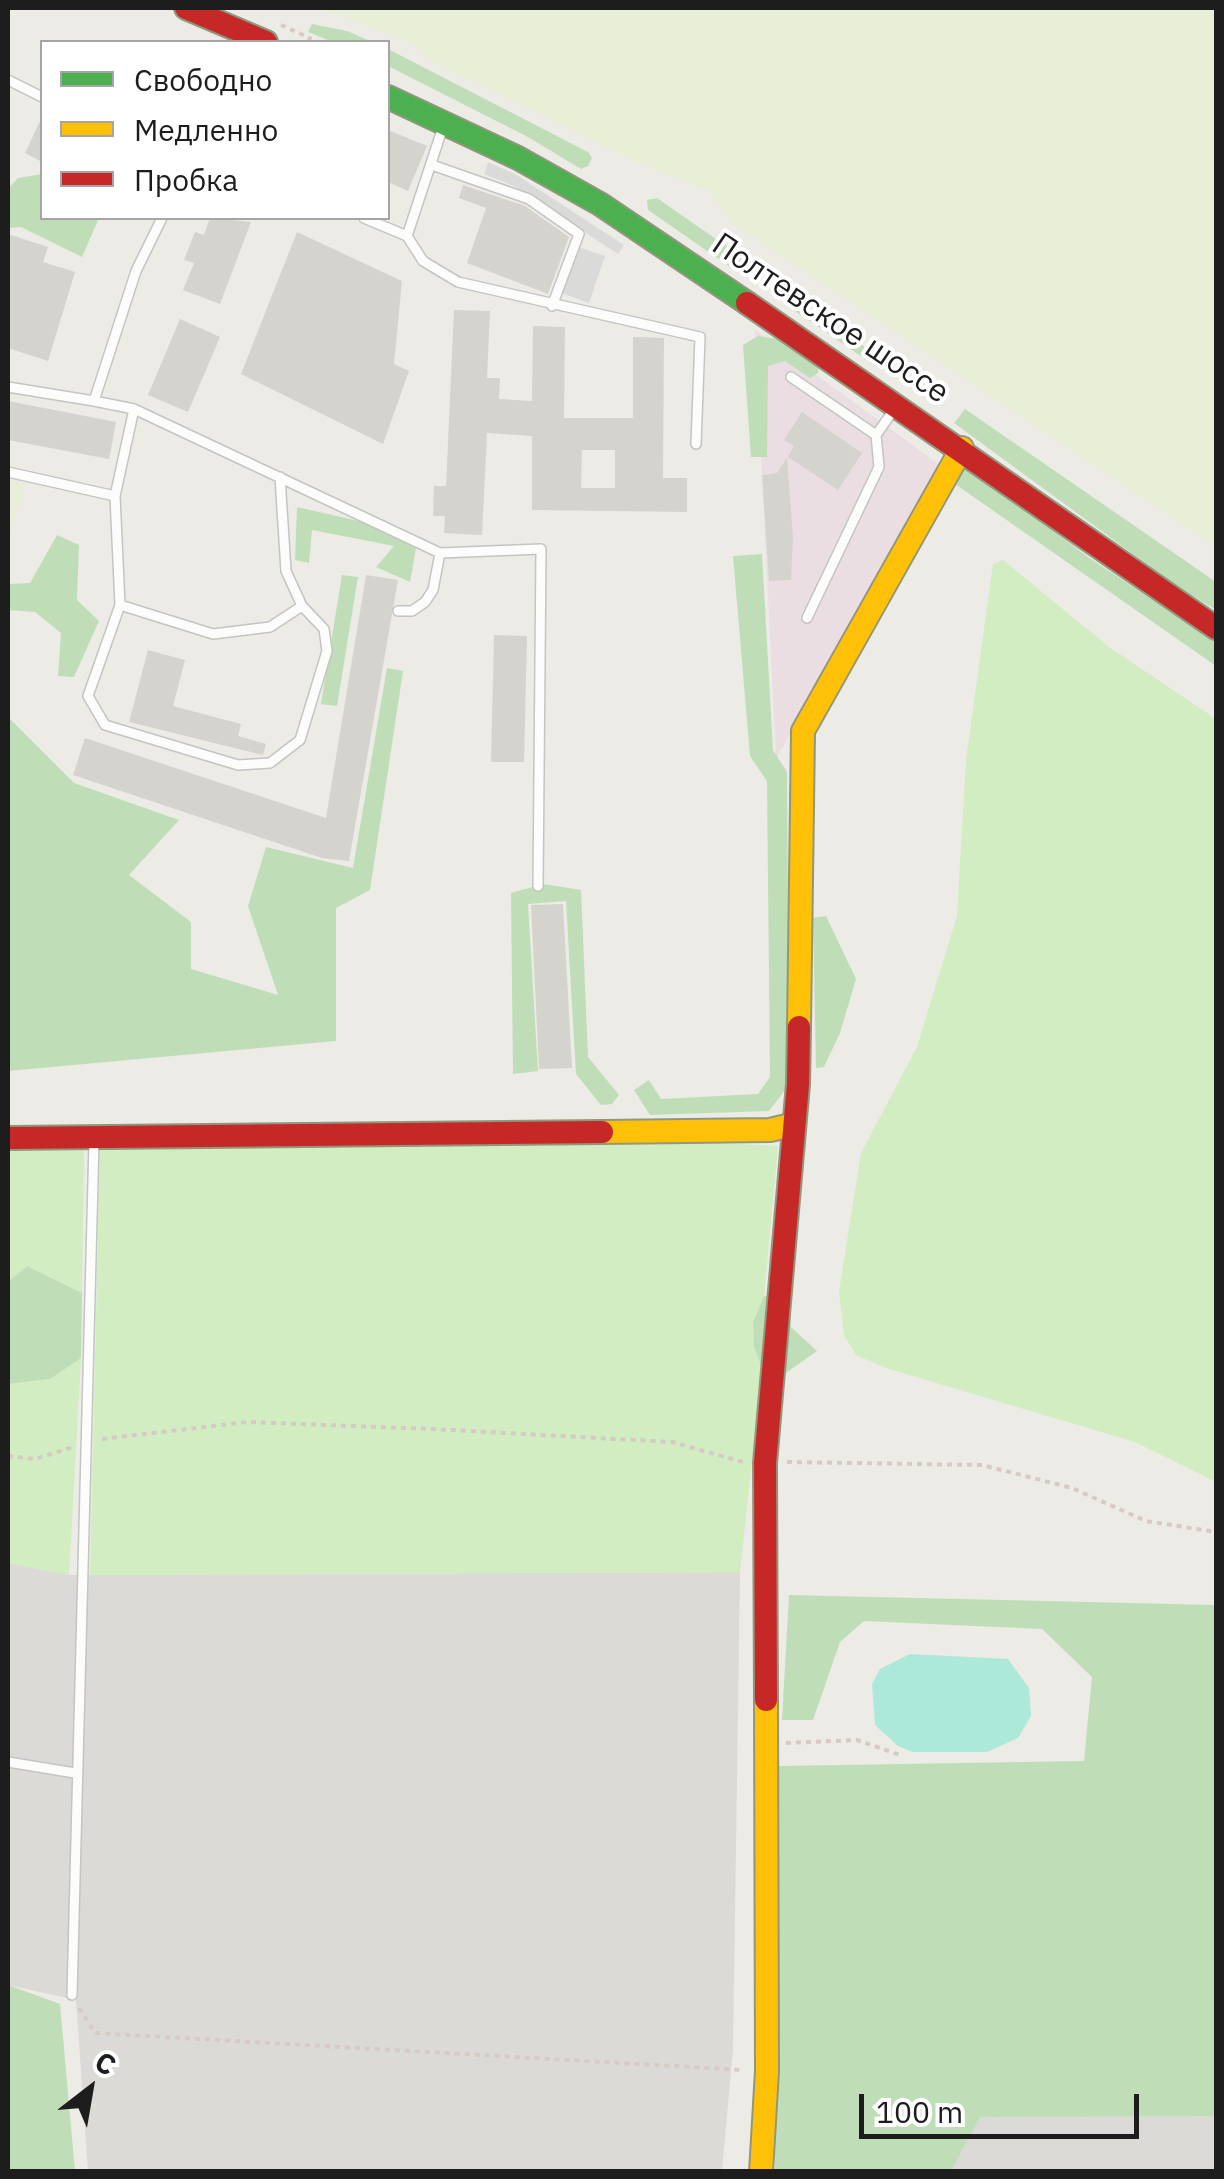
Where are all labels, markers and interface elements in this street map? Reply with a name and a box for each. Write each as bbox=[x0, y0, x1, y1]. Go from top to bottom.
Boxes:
legend bbox=[40, 40, 390, 220]
text: Свободно bbox=[134, 60, 272, 99]
text: Медленно bbox=[134, 110, 278, 149]
text: Пробка bbox=[134, 160, 238, 199]
street label: Полтевское шоссе bbox=[704, 226, 956, 412]
north arrow bbox=[40, 2039, 140, 2139]
text: С bbox=[88, 2042, 123, 2083]
scale bar bbox=[864, 2074, 1144, 2136]
text: 100 m bbox=[876, 2092, 963, 2131]

